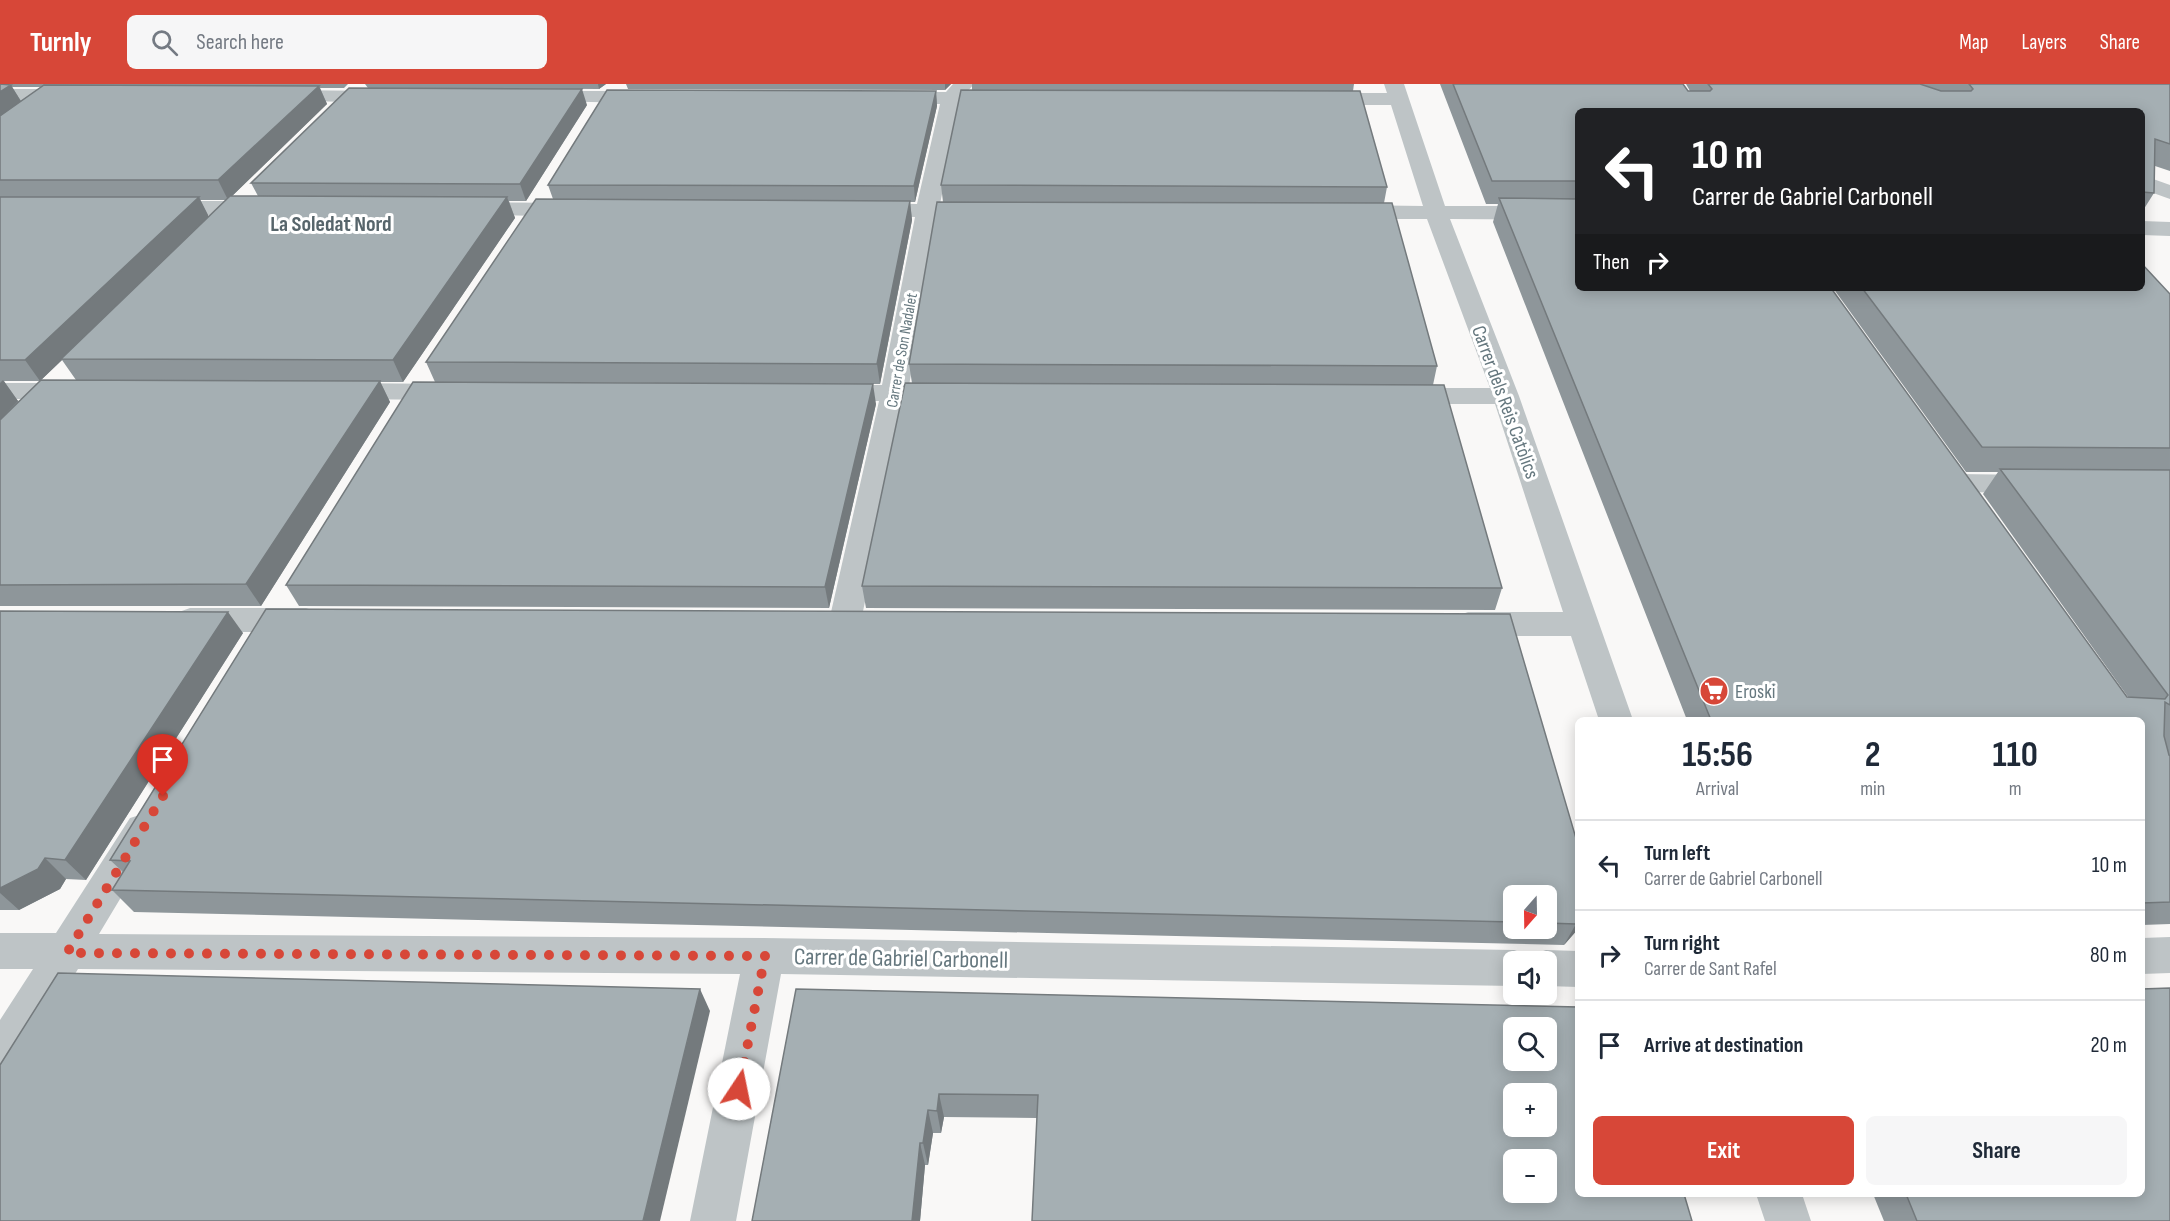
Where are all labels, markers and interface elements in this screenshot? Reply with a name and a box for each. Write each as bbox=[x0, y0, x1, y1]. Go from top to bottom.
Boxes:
search box bbox=[127, 15, 547, 69]
text: Turnly bbox=[30, 26, 91, 59]
icon: search bbox=[148, 26, 181, 59]
text: Search here bbox=[196, 29, 284, 56]
text: Map bbox=[1959, 30, 1988, 55]
text: Layers bbox=[2021, 30, 2067, 55]
text: Share bbox=[2100, 30, 2140, 55]
text: 10 m bbox=[1692, 130, 1763, 181]
icon: left bbox=[1593, 132, 1671, 210]
text: Carrer de Gabriel Carbonell bbox=[1692, 181, 1933, 213]
district label: La Soledat Nord bbox=[270, 211, 392, 238]
icon: right bbox=[1641, 246, 1674, 279]
text: Then bbox=[1593, 249, 1629, 276]
street label: Carrer de Son Nadalet bbox=[883, 291, 922, 409]
street label: Carrer dels Reis Catòlics bbox=[1466, 323, 1544, 482]
supermarket icon: Eroski bbox=[1698, 675, 1730, 707]
place label: Eroski bbox=[1735, 680, 1776, 704]
pin bbox=[137, 734, 188, 796]
text: 15:56 bbox=[1682, 734, 1753, 777]
text: 2 bbox=[1865, 734, 1881, 777]
text: 110 bbox=[1992, 734, 2038, 777]
icon: arrive bbox=[146, 743, 179, 776]
text: Arrival bbox=[1696, 777, 1739, 801]
text: min bbox=[1860, 777, 1885, 801]
text: m bbox=[2009, 777, 2022, 801]
text: Turn left bbox=[1644, 840, 1710, 867]
icon: left bbox=[1593, 849, 1626, 882]
text: 10 m bbox=[2092, 852, 2127, 879]
text: Carrer de Gabriel Carbonell bbox=[1644, 867, 1822, 891]
north arrow bbox=[1503, 885, 1557, 939]
map controls bbox=[1503, 885, 1557, 1203]
text: Turn right bbox=[1644, 930, 1720, 957]
icon: right bbox=[1593, 939, 1626, 972]
street label: Carrer de Gabriel Carbonell bbox=[794, 942, 1008, 975]
text: 80 m bbox=[2090, 942, 2127, 969]
button: sound bbox=[1503, 951, 1557, 1005]
text: Carrer de Sant Rafel bbox=[1644, 957, 1777, 981]
button: search bbox=[1503, 1017, 1557, 1071]
icon: arrive bbox=[1593, 1029, 1626, 1062]
text: Arrive at destination bbox=[1644, 1032, 1803, 1059]
text: 20 m bbox=[2091, 1032, 2127, 1059]
position arrow bbox=[707, 1057, 771, 1121]
button: + bbox=[1503, 1083, 1557, 1137]
button: Exit bbox=[1593, 1116, 1854, 1185]
button: Share bbox=[1866, 1116, 2127, 1185]
button: − bbox=[1503, 1149, 1557, 1203]

